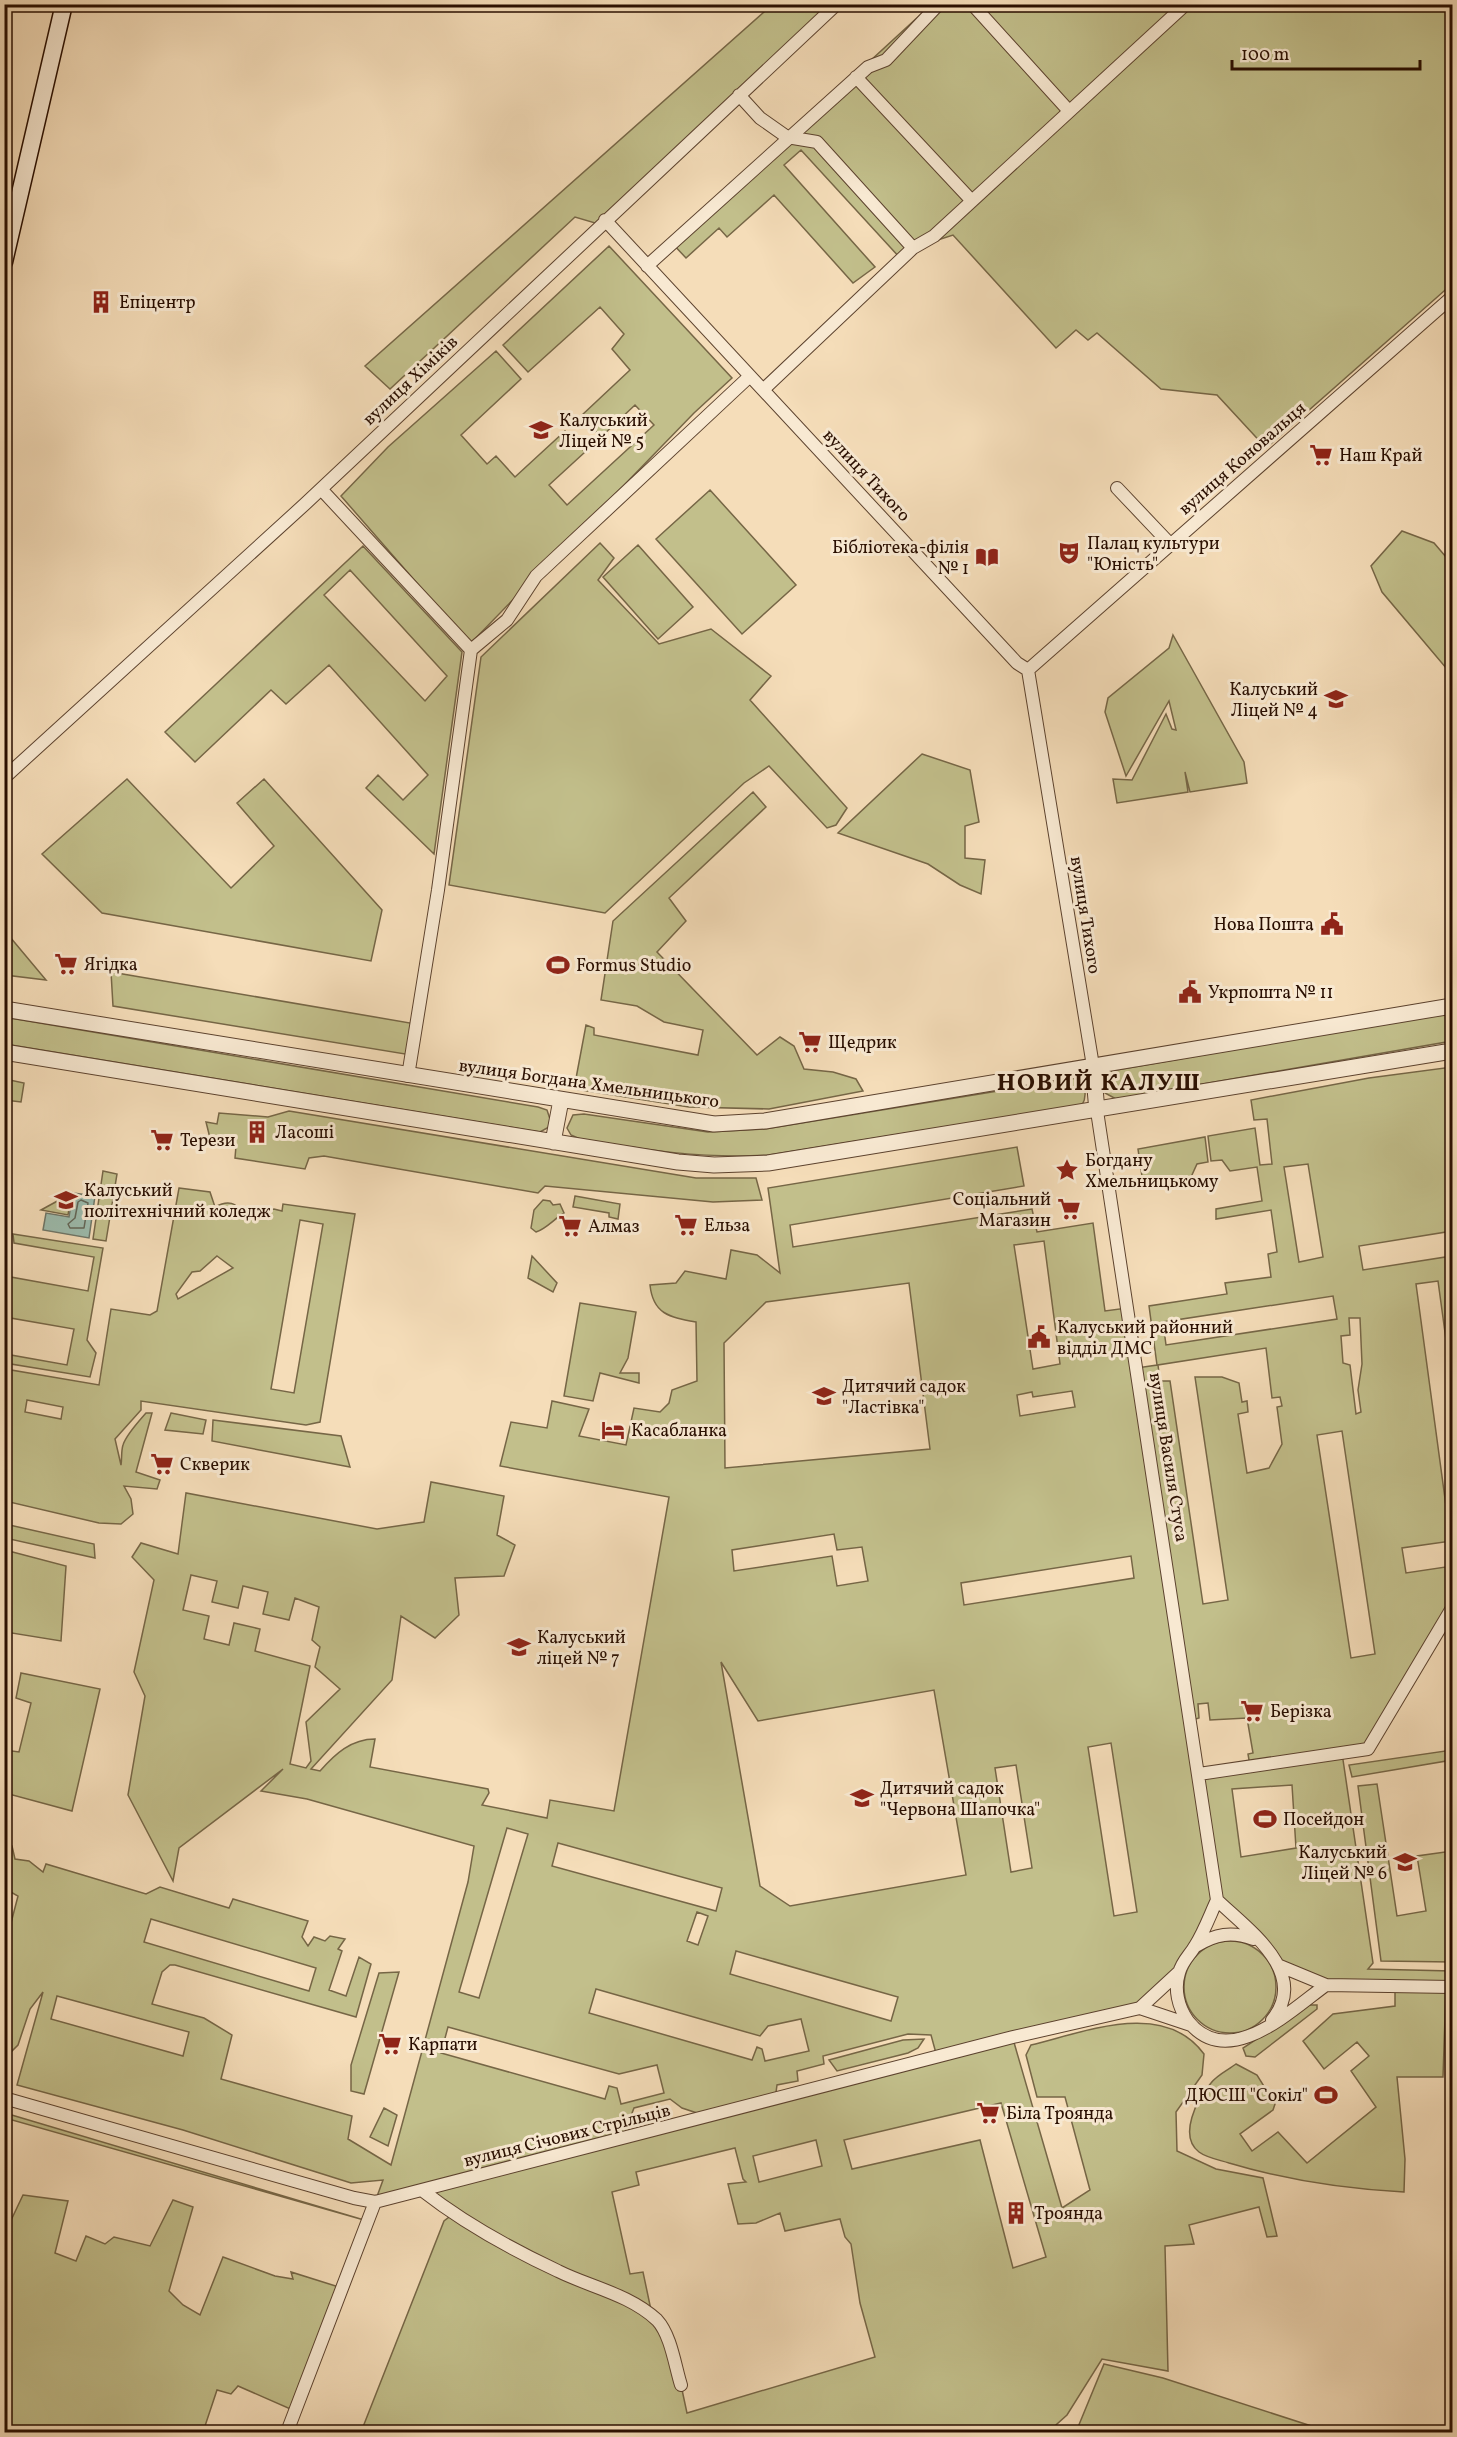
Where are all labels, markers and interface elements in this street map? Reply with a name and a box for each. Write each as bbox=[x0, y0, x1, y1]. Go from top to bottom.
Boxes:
scale bar bbox=[1232, 33, 1420, 71]
text: 100 m bbox=[1241, 43, 1290, 68]
building icon: Епіцентр bbox=[88, 289, 114, 315]
place label: Епіцентр bbox=[119, 291, 196, 316]
street label: вулиця Хіміків bbox=[358, 330, 464, 432]
street label: вулиця Коновальця bbox=[1174, 397, 1312, 521]
place label: Калуський Ліцей № 5 bbox=[559, 409, 648, 455]
school or university icon: Калуський Ліцей № 5 bbox=[528, 417, 554, 443]
street label: вулиця Тихого bbox=[816, 424, 915, 528]
supermarket icon: Наш Край bbox=[1308, 442, 1334, 468]
place label: Наш Край bbox=[1339, 444, 1423, 469]
place label: Палац культури "Юність" bbox=[1087, 532, 1220, 578]
place label: Бібліотека-філія № 1 bbox=[832, 536, 969, 582]
theatre icon: Палац культури "Юність" bbox=[1056, 540, 1082, 566]
library icon: Бібліотека-філія № 1 bbox=[974, 544, 1000, 570]
place label: Калуський Ліцей № 4 bbox=[1229, 678, 1318, 724]
school or university icon: Калуський Ліцей № 4 bbox=[1323, 686, 1349, 712]
street label: вулиця Тихого bbox=[1063, 855, 1106, 976]
public building icon: Нова Пошта bbox=[1319, 911, 1345, 937]
place label: Нова Пошта bbox=[1213, 913, 1314, 938]
supermarket icon: Ягідка bbox=[53, 951, 79, 977]
sports icon: Formus Studio bbox=[545, 952, 571, 978]
place label: Ягідка bbox=[84, 953, 138, 978]
place label: Formus Studio bbox=[576, 954, 691, 979]
public building icon: Укрпошта № 11 bbox=[1177, 979, 1203, 1005]
place label: Укрпошта № 11 bbox=[1208, 981, 1333, 1006]
supermarket icon: Щедрик bbox=[797, 1029, 823, 1055]
place label: Щедрик bbox=[828, 1031, 897, 1056]
street label: вулиця Богдана Хмельницького bbox=[457, 1054, 721, 1115]
district label: НОВИЙ КАЛУШ bbox=[997, 1067, 1201, 1101]
building icon: Ласоші bbox=[244, 1119, 270, 1145]
place label: Ласоші bbox=[275, 1121, 334, 1146]
supermarket icon: Терези bbox=[149, 1127, 175, 1153]
place label: Терези bbox=[180, 1129, 235, 1154]
place label: Богдану Хмельницькому bbox=[1085, 1149, 1219, 1195]
place icon: Богдану Хмельницькому bbox=[1054, 1157, 1080, 1183]
place label: Калуський політехнічний коледж bbox=[84, 1179, 271, 1225]
school or university icon: Калуський політехнічний коледж bbox=[53, 1187, 79, 1213]
place label: Соціальний Магазин bbox=[953, 1188, 1051, 1234]
supermarket icon: Соціальний Магазин bbox=[1056, 1196, 1082, 1222]
supermarket icon: Ельза bbox=[673, 1212, 699, 1238]
supermarket icon: Алмаз bbox=[557, 1213, 583, 1239]
place label: Ельза bbox=[704, 1214, 750, 1239]
place label: Алмаз bbox=[588, 1215, 640, 1240]
place label: Калуський районний відділ ДМС bbox=[1057, 1316, 1233, 1362]
public building icon: Калуський районний відділ ДМС bbox=[1026, 1324, 1052, 1350]
street label: вулиця Василя Стуса bbox=[1142, 1371, 1193, 1544]
place label: Дитячий садок "Ластівка" bbox=[842, 1375, 966, 1421]
school or university icon: Дитячий садок "Ластівка" bbox=[811, 1383, 837, 1409]
hotel icon: Касабланка bbox=[600, 1417, 626, 1443]
place label: Касабланка bbox=[631, 1419, 727, 1444]
supermarket icon: Скверик bbox=[149, 1451, 175, 1477]
place label: Скверик bbox=[180, 1453, 250, 1478]
place label: Калуський ліцей № 7 bbox=[537, 1626, 626, 1672]
school or university icon: Калуський ліцей № 7 bbox=[506, 1634, 532, 1660]
supermarket icon: Берізка bbox=[1239, 1698, 1265, 1724]
place label: Берізка bbox=[1270, 1700, 1332, 1725]
place label: Дитячий садок "Червона Шапочка" bbox=[880, 1777, 1040, 1823]
school or university icon: Дитячий садок "Червона Шапочка" bbox=[849, 1785, 875, 1811]
sports icon: Посейдон bbox=[1252, 1806, 1278, 1832]
place label: Посейдон bbox=[1283, 1808, 1364, 1833]
place label: Калуський Ліцей № 6 bbox=[1298, 1841, 1387, 1887]
school or university icon: Калуський Ліцей № 6 bbox=[1392, 1849, 1418, 1875]
supermarket icon: Карпати bbox=[377, 2031, 403, 2057]
place label: Карпати bbox=[408, 2033, 478, 2058]
sports icon: ДЮСШ "Сокіл" bbox=[1313, 2082, 1339, 2108]
place label: ДЮСШ "Сокіл" bbox=[1185, 2084, 1308, 2109]
street label: вулиця Січових Стрільців bbox=[461, 2099, 673, 2174]
supermarket icon: Біла Троянда bbox=[975, 2100, 1001, 2126]
place label: Біла Троянда bbox=[1006, 2102, 1113, 2127]
building icon: Троянда bbox=[1003, 2200, 1029, 2226]
place label: Троянда bbox=[1034, 2202, 1103, 2227]

